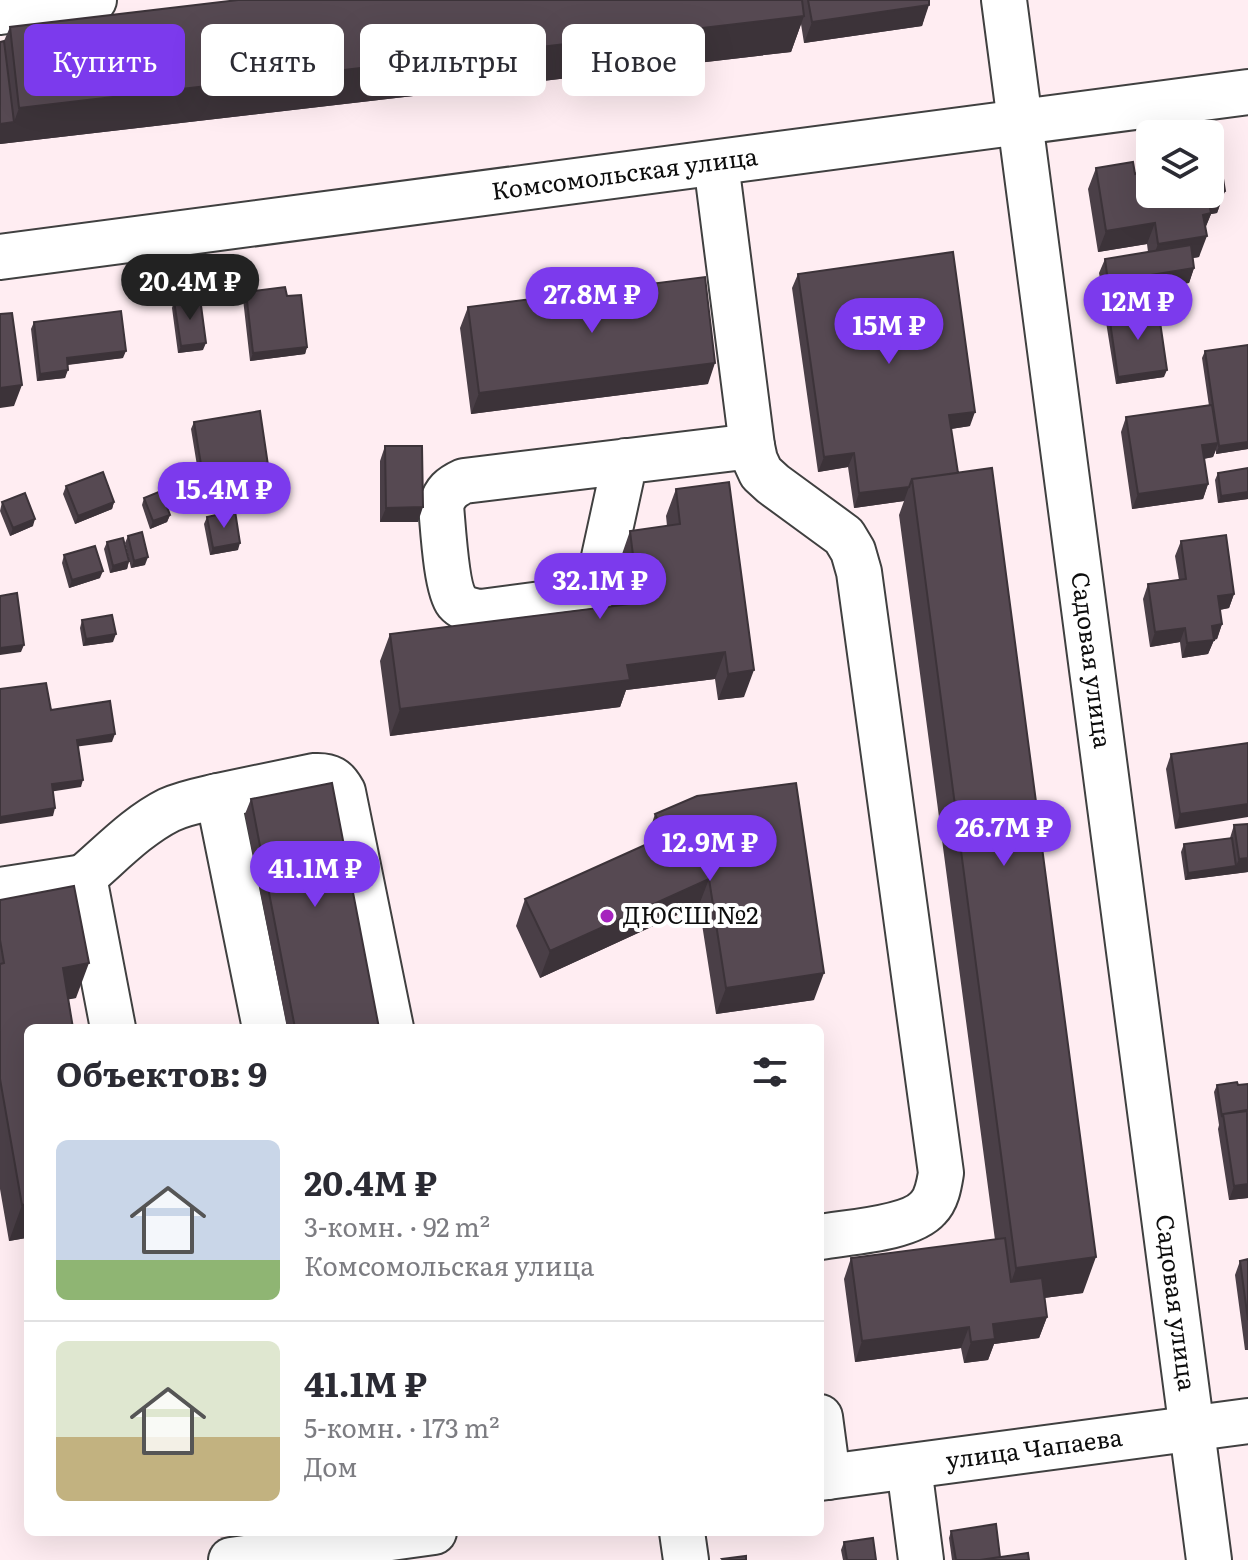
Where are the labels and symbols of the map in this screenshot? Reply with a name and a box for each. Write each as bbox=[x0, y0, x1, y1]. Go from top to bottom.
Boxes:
street label: Комсомольская улица bbox=[489, 137, 759, 207]
pin: 20.4M ₽ bbox=[116, 254, 264, 322]
pin: 27.8M ₽ bbox=[518, 267, 666, 335]
pin: 12M ₽ bbox=[1082, 274, 1194, 342]
pin: 15M ₽ bbox=[833, 298, 945, 366]
pin: 15.4M ₽ bbox=[150, 462, 298, 530]
pin: 32.1M ₽ bbox=[526, 553, 674, 621]
street label: Садовая улица bbox=[1064, 570, 1122, 750]
pin: 26.7M ₽ bbox=[930, 800, 1078, 868]
pin: 12.9M ₽ bbox=[636, 815, 784, 883]
pin: 41.1M ₽ bbox=[241, 841, 389, 909]
place label: ДЮСШ №2 bbox=[623, 896, 759, 931]
marker: ДЮСШ №2 bbox=[598, 907, 616, 925]
street label: Садовая улица bbox=[1149, 1212, 1207, 1393]
street label: улица Чапаева bbox=[943, 1418, 1124, 1476]

